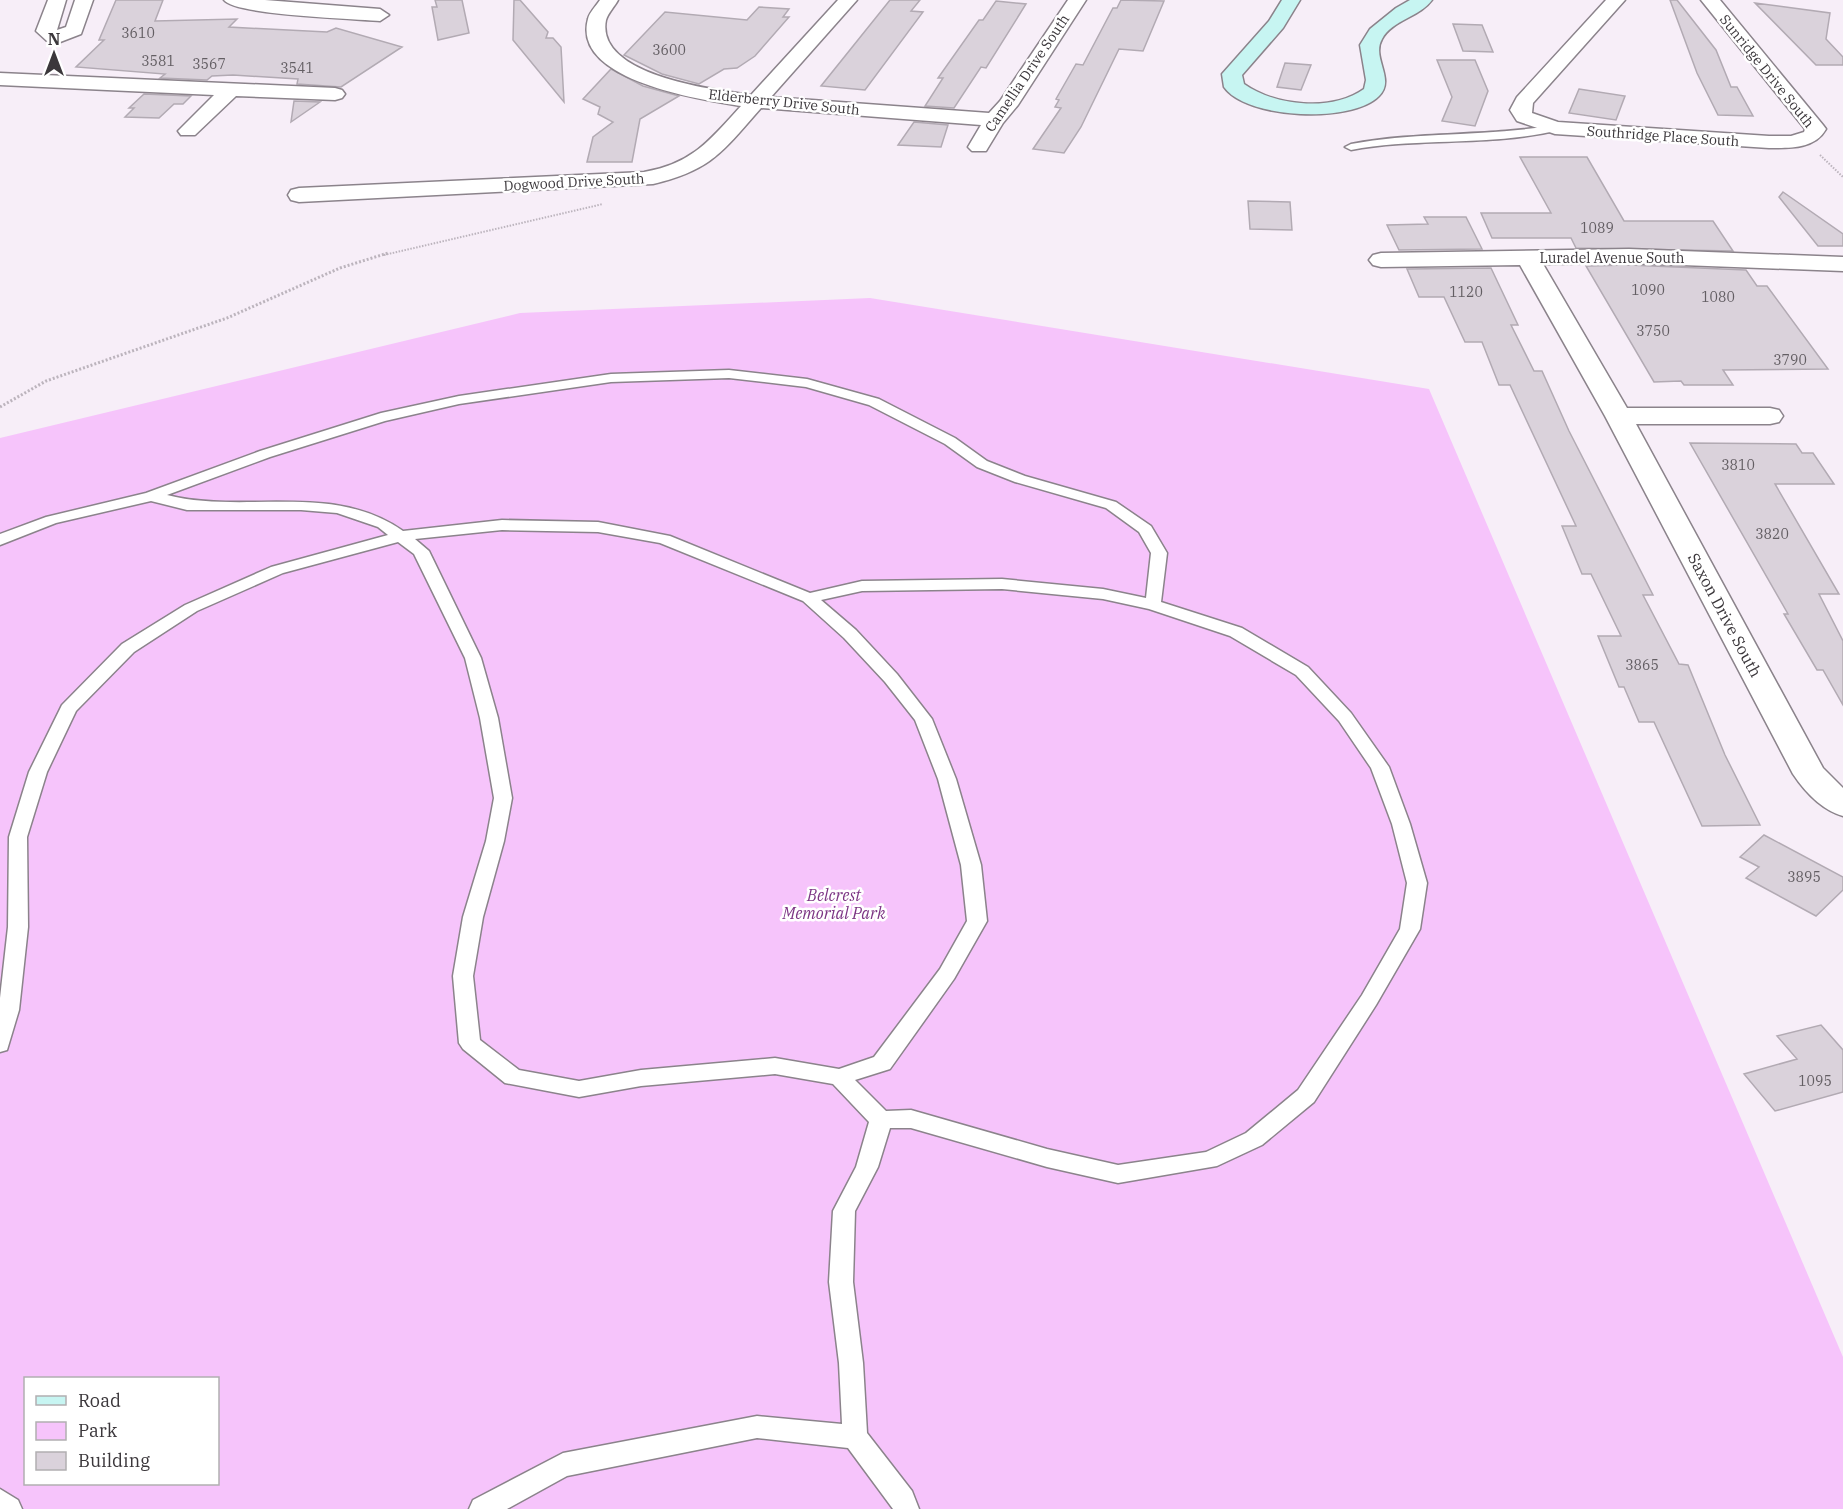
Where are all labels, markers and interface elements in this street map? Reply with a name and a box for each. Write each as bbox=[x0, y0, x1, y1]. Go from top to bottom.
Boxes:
street label: Camellia Drive South bbox=[981, 10, 1073, 135]
street label: Sunridge Drive South bbox=[1716, 11, 1818, 131]
north arrow bbox=[24, 24, 84, 84]
house number: 3610 bbox=[121, 24, 155, 42]
text: N bbox=[48, 29, 60, 49]
house number: 3600 bbox=[652, 41, 686, 59]
house number: 3581 bbox=[141, 52, 175, 70]
house number: 3567 bbox=[192, 55, 226, 73]
house number: 3541 bbox=[280, 59, 314, 77]
street label: Elderberry Drive South bbox=[707, 85, 861, 119]
street label: Southridge Place South bbox=[1586, 122, 1740, 150]
street label: Dogwood Drive South bbox=[503, 169, 645, 195]
house number: 1089 bbox=[1580, 219, 1614, 237]
street label: Luradel Avenue South bbox=[1539, 249, 1685, 267]
house number: 1090 bbox=[1631, 281, 1665, 299]
house number: 1120 bbox=[1449, 283, 1483, 301]
house number: 1080 bbox=[1701, 288, 1735, 306]
house number: 3750 bbox=[1636, 322, 1670, 340]
house number: 3790 bbox=[1773, 351, 1807, 369]
house number: 3810 bbox=[1721, 456, 1755, 474]
house number: 3820 bbox=[1755, 525, 1789, 543]
street label: Saxon Drive South bbox=[1684, 549, 1766, 681]
house number: 3865 bbox=[1625, 656, 1659, 674]
house number: 3895 bbox=[1787, 868, 1821, 886]
park label: Belcrest Memorial Park bbox=[781, 885, 886, 923]
house number: 1095 bbox=[1798, 1072, 1832, 1090]
legend bbox=[24, 1377, 219, 1485]
text: Road bbox=[78, 1389, 121, 1412]
text: Park bbox=[78, 1419, 118, 1442]
text: Building bbox=[78, 1449, 150, 1472]

